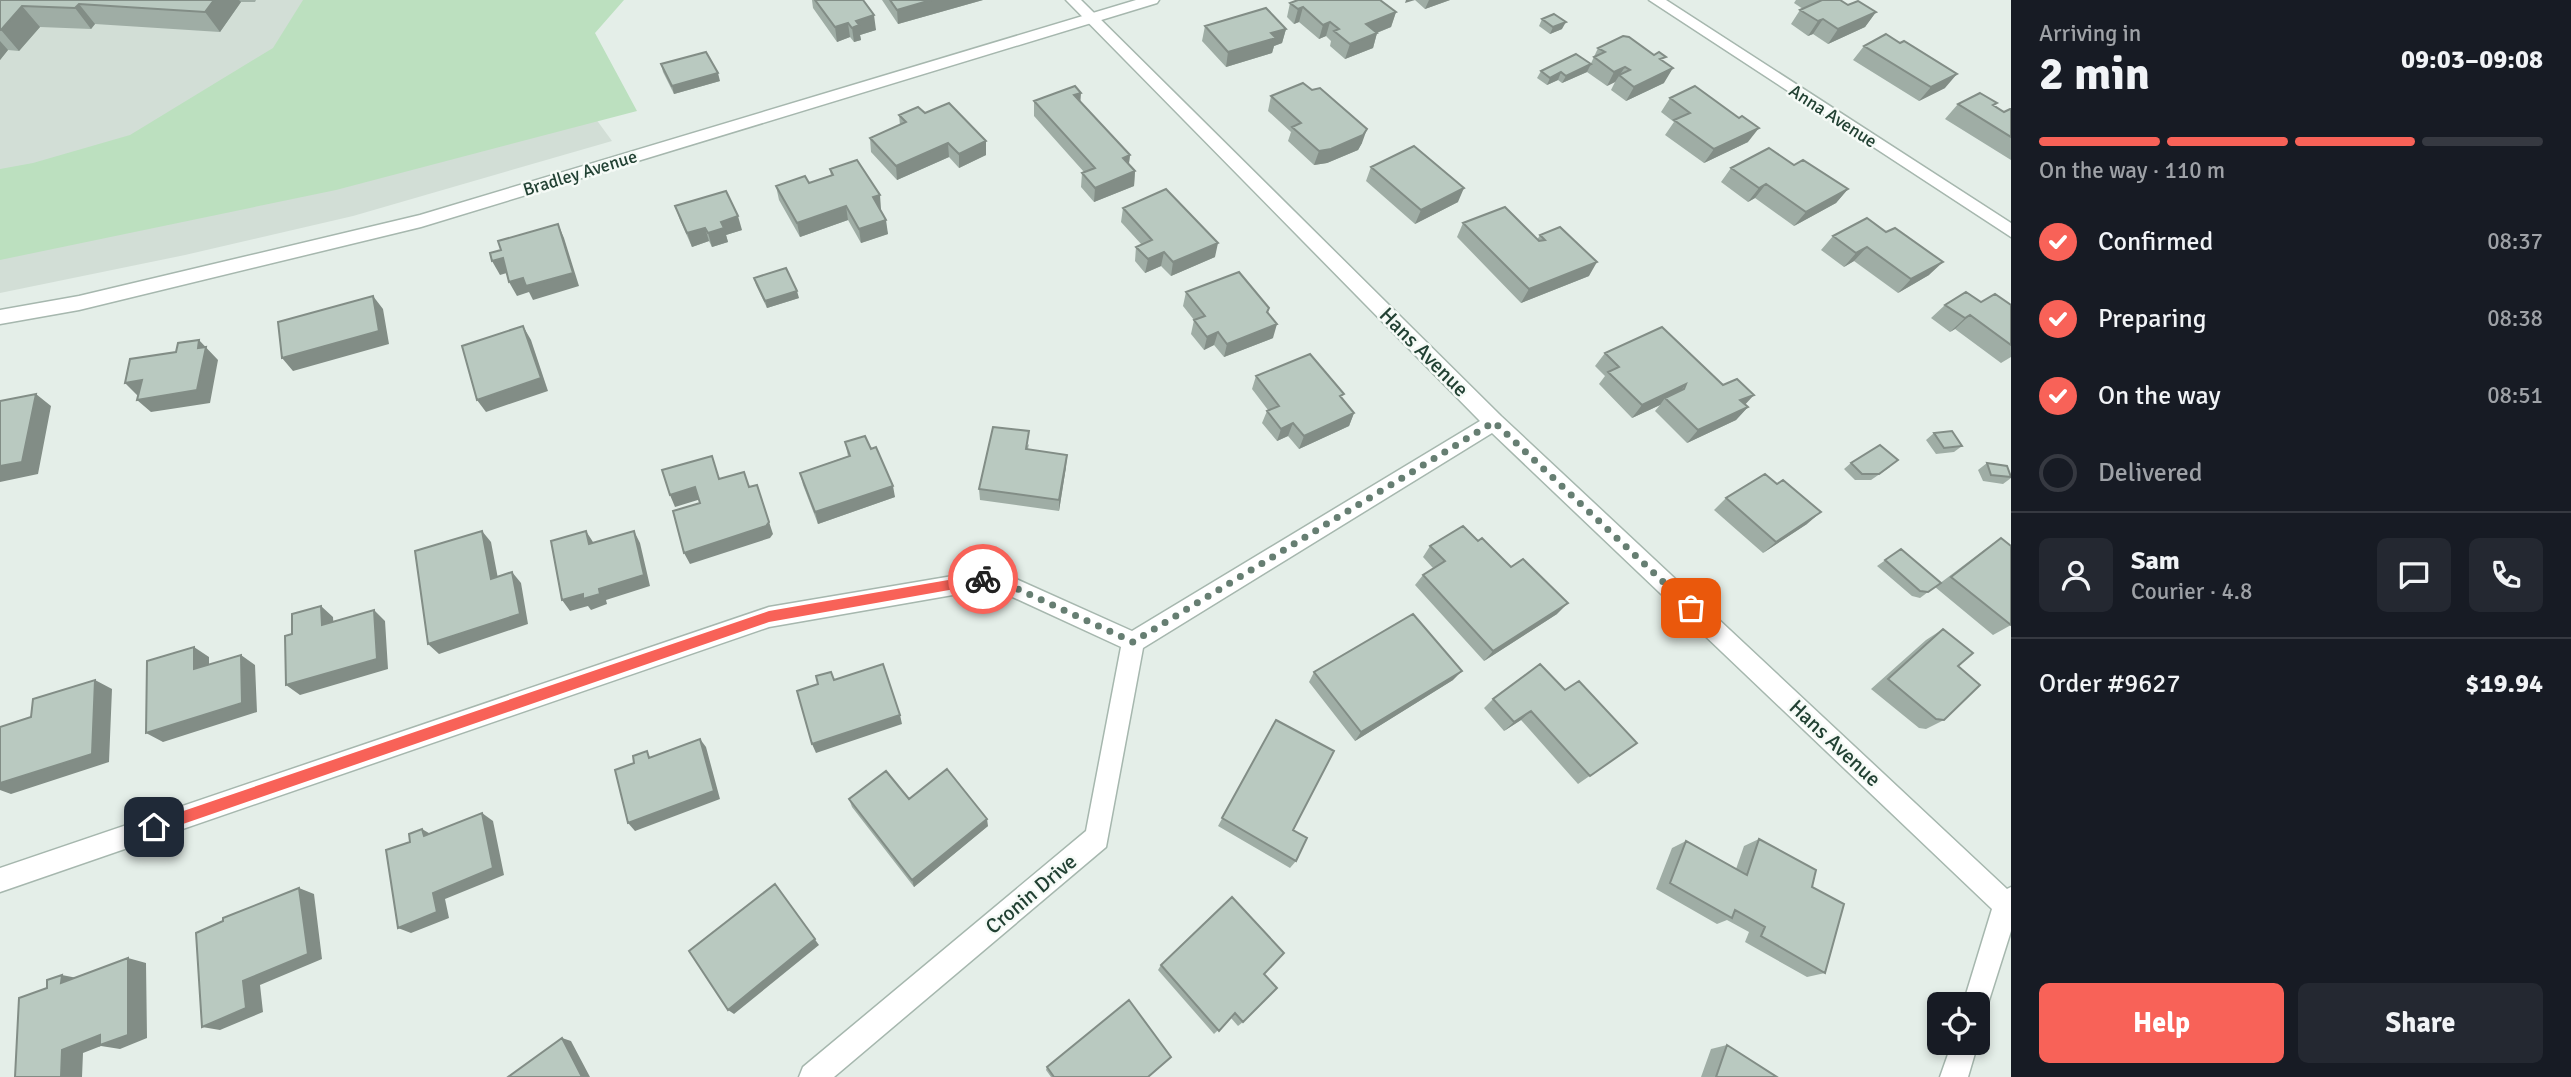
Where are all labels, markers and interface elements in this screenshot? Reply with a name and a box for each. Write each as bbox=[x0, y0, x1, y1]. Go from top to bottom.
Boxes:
text: Arriving in bbox=[2039, 19, 2141, 48]
text: 09:03–09:08 bbox=[2401, 44, 2543, 76]
text: 2 min bbox=[2039, 46, 2150, 102]
street label: Anna Avenue bbox=[1785, 80, 1881, 152]
street label: Bradley Avenue bbox=[520, 145, 640, 201]
text: On the way · 110 m bbox=[2039, 156, 2225, 185]
icon: check bbox=[2039, 223, 2077, 261]
text: Confirmed bbox=[2098, 226, 2213, 258]
text: 08:37 bbox=[2487, 227, 2543, 256]
icon: check bbox=[2039, 300, 2077, 338]
street label: Hans Avenue bbox=[1374, 302, 1474, 402]
text: Preparing bbox=[2098, 303, 2206, 335]
text: 08:38 bbox=[2487, 304, 2543, 333]
icon: check bbox=[2039, 377, 2077, 415]
text: On the way bbox=[2098, 380, 2221, 412]
text: 08:51 bbox=[2487, 381, 2543, 410]
text: Delivered bbox=[2098, 457, 2203, 489]
button: person bbox=[2039, 538, 2113, 612]
button: chat bbox=[2377, 538, 2451, 612]
button: phone bbox=[2469, 538, 2543, 612]
courier bbox=[948, 544, 1018, 614]
text: Sam bbox=[2131, 545, 2180, 577]
icon: bike bbox=[964, 560, 1002, 598]
text: Courier · 4.8 bbox=[2131, 577, 2252, 606]
pin bbox=[1661, 578, 1721, 638]
icon: bag bbox=[1672, 589, 1710, 627]
text: Order #9627 bbox=[2039, 668, 2180, 700]
text: $19.94 bbox=[2465, 668, 2543, 700]
street label: Hans Avenue bbox=[1784, 694, 1886, 792]
pin bbox=[124, 797, 184, 857]
icon: home bbox=[135, 808, 173, 846]
street label: Cronin Drive bbox=[980, 848, 1082, 940]
button: Help bbox=[2039, 983, 2284, 1063]
button: Share bbox=[2298, 983, 2543, 1063]
map controls bbox=[1927, 992, 1990, 1055]
button: locate bbox=[1927, 992, 1990, 1055]

